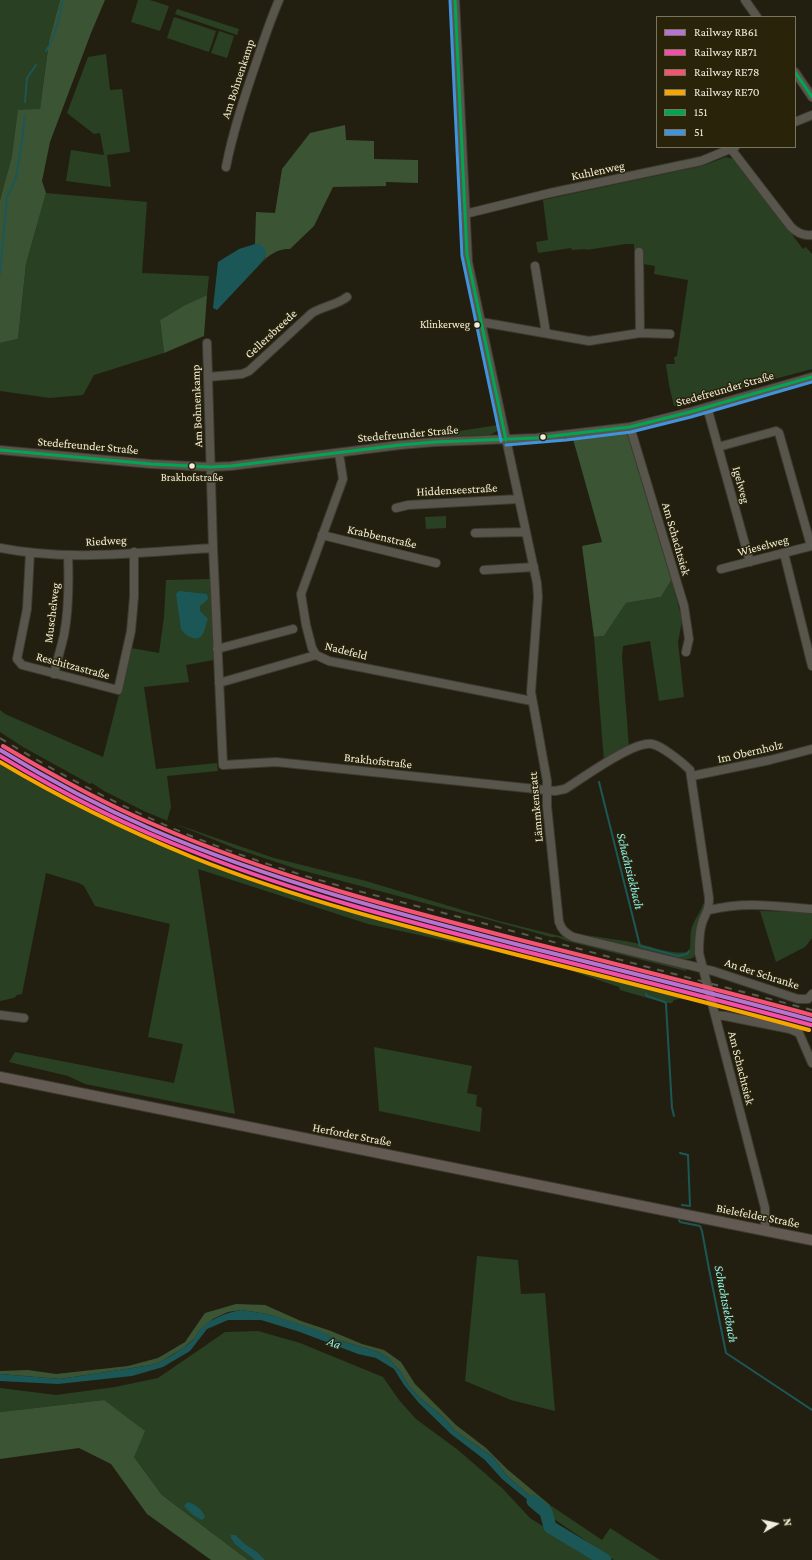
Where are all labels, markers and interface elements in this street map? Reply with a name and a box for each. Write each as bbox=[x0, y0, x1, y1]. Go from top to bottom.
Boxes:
legend bbox=[656, 16, 796, 148]
text: Railway RB61 bbox=[694, 25, 758, 39]
street label: Am Bohnenkamp bbox=[218, 37, 258, 121]
text: Railway RB71 bbox=[694, 45, 757, 59]
text: Railway RE78 bbox=[694, 65, 759, 79]
text: Railway RE70 bbox=[694, 85, 760, 99]
text: 151 bbox=[694, 105, 708, 119]
text: 51 bbox=[694, 125, 704, 139]
street label: Kuhlenweg bbox=[570, 158, 626, 184]
street label: Gellersbreede bbox=[242, 306, 300, 362]
place label: Klinkerweg bbox=[420, 318, 470, 332]
marker: Klinkerweg bbox=[472, 320, 482, 330]
street label: Am Bohnenkamp bbox=[188, 364, 206, 448]
street label: Stedefreunder Straße bbox=[674, 368, 776, 410]
street label: Stedefreunder Straße bbox=[357, 422, 459, 446]
unlabelled marker bbox=[538, 432, 548, 442]
street label: Stedefreunder Straße bbox=[37, 434, 139, 458]
marker: Brakhofstraße bbox=[187, 461, 197, 471]
street label: Igelweg bbox=[729, 465, 753, 505]
place label: Brakhofstraße bbox=[161, 471, 223, 485]
street label: Hiddenseestraße bbox=[416, 481, 498, 499]
street label: Am Schachtsiek bbox=[659, 501, 693, 577]
street label: Krabbenstraße bbox=[346, 522, 418, 552]
street label: Wieselweg bbox=[736, 532, 790, 560]
street label: Riedweg bbox=[85, 533, 127, 549]
street label: Muschelweg bbox=[41, 582, 63, 644]
street label: Nadefeld bbox=[323, 639, 369, 663]
street label: Reschitzastraße bbox=[35, 649, 111, 683]
street label: Im Obernholz bbox=[716, 738, 784, 766]
street label: Brakhofstraße bbox=[343, 750, 413, 772]
street label: Lämmkenstatt bbox=[526, 771, 546, 843]
water label: Schachtsiekbach bbox=[613, 831, 647, 911]
street label: An der Schranke bbox=[723, 955, 801, 993]
street label: Am Schachtsiek bbox=[725, 1030, 757, 1106]
street label: Herforder Straße bbox=[311, 1120, 393, 1150]
street label: Bielefelder Straße bbox=[715, 1201, 801, 1231]
water label: Schachtsiekbach bbox=[711, 1264, 741, 1344]
water label: Aa bbox=[325, 1333, 343, 1353]
north arrow bbox=[756, 1504, 796, 1544]
text: N bbox=[781, 1517, 794, 1527]

